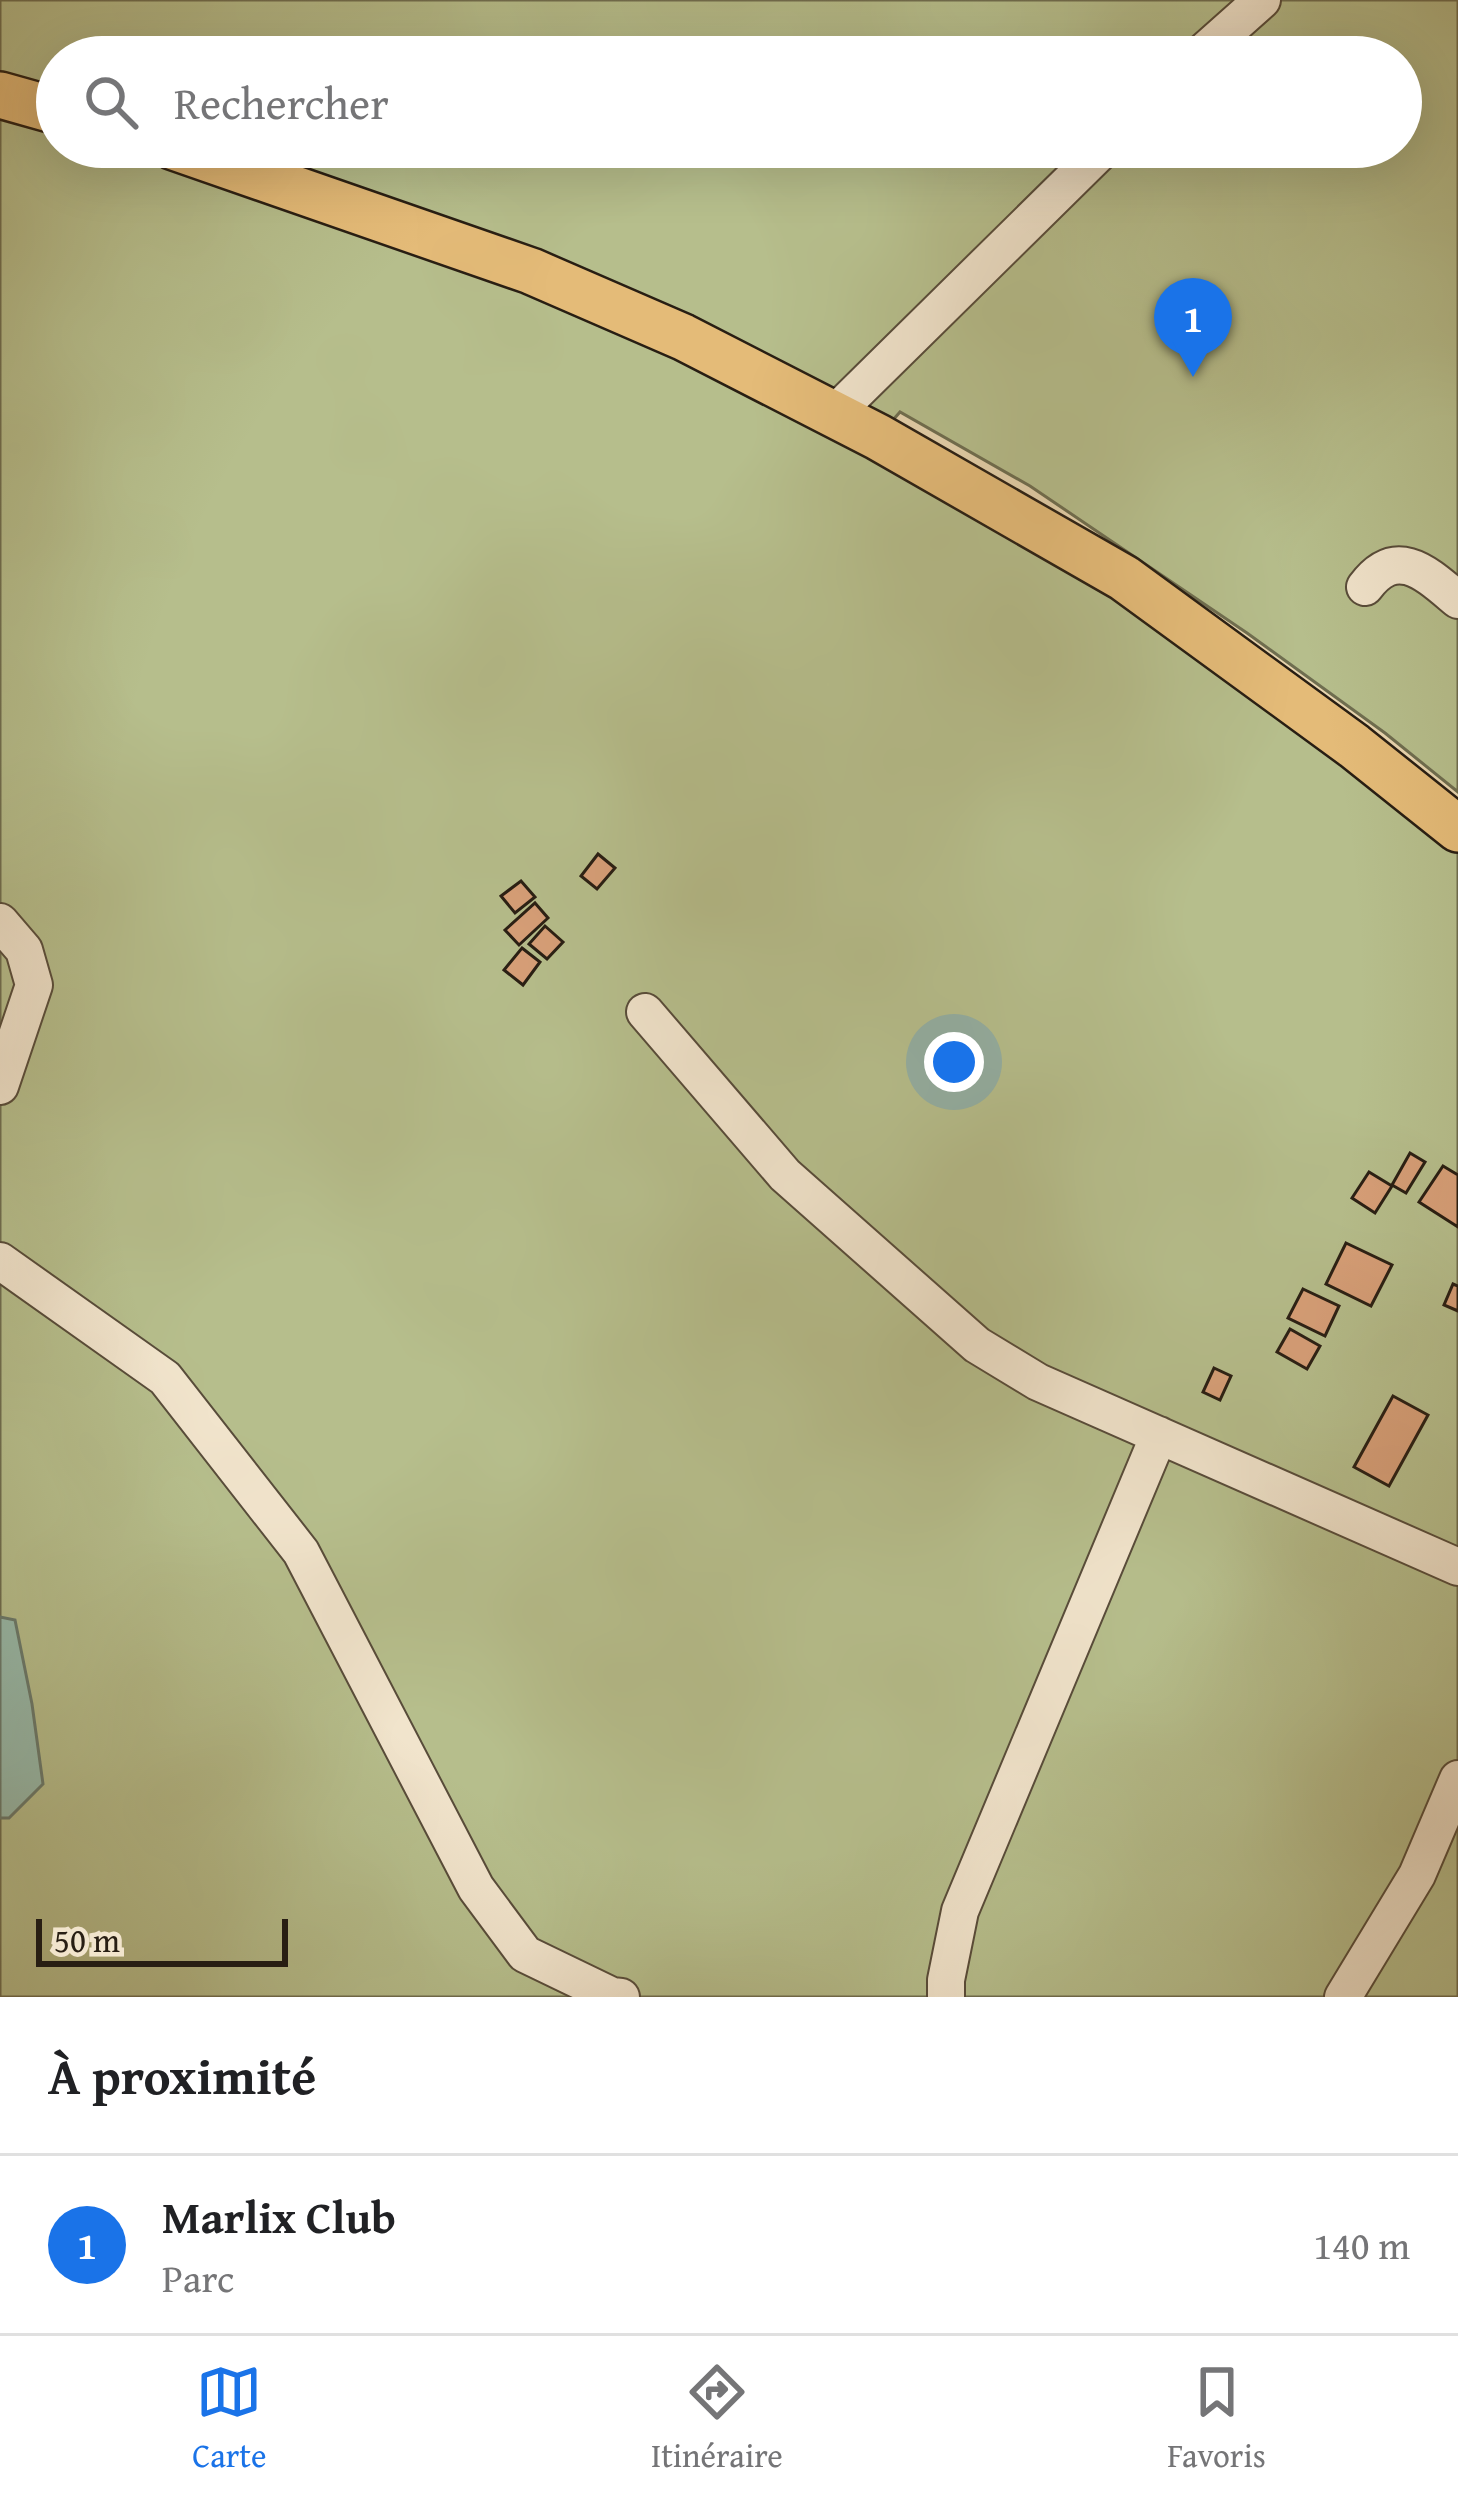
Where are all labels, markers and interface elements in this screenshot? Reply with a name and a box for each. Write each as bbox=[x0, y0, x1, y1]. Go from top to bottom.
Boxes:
search box bbox=[36, 36, 1422, 168]
icon: search bbox=[78, 69, 144, 135]
text: Rechercher bbox=[174, 70, 389, 135]
pin: 1 bbox=[1154, 278, 1232, 377]
your location bbox=[924, 1032, 984, 1092]
scale bar bbox=[36, 1913, 288, 1966]
text: 50 m bbox=[54, 1916, 120, 1964]
text: À proximité bbox=[48, 2038, 316, 2113]
text: Marlix Club bbox=[162, 2184, 396, 2249]
text: 1 bbox=[77, 2216, 97, 2273]
text: 140 m bbox=[1313, 2216, 1410, 2273]
text: Parc bbox=[162, 2249, 234, 2306]
tab: Carte bbox=[192, 2359, 267, 2479]
tab: Itinéraire bbox=[651, 2359, 783, 2479]
tab: Favoris bbox=[1167, 2359, 1266, 2479]

